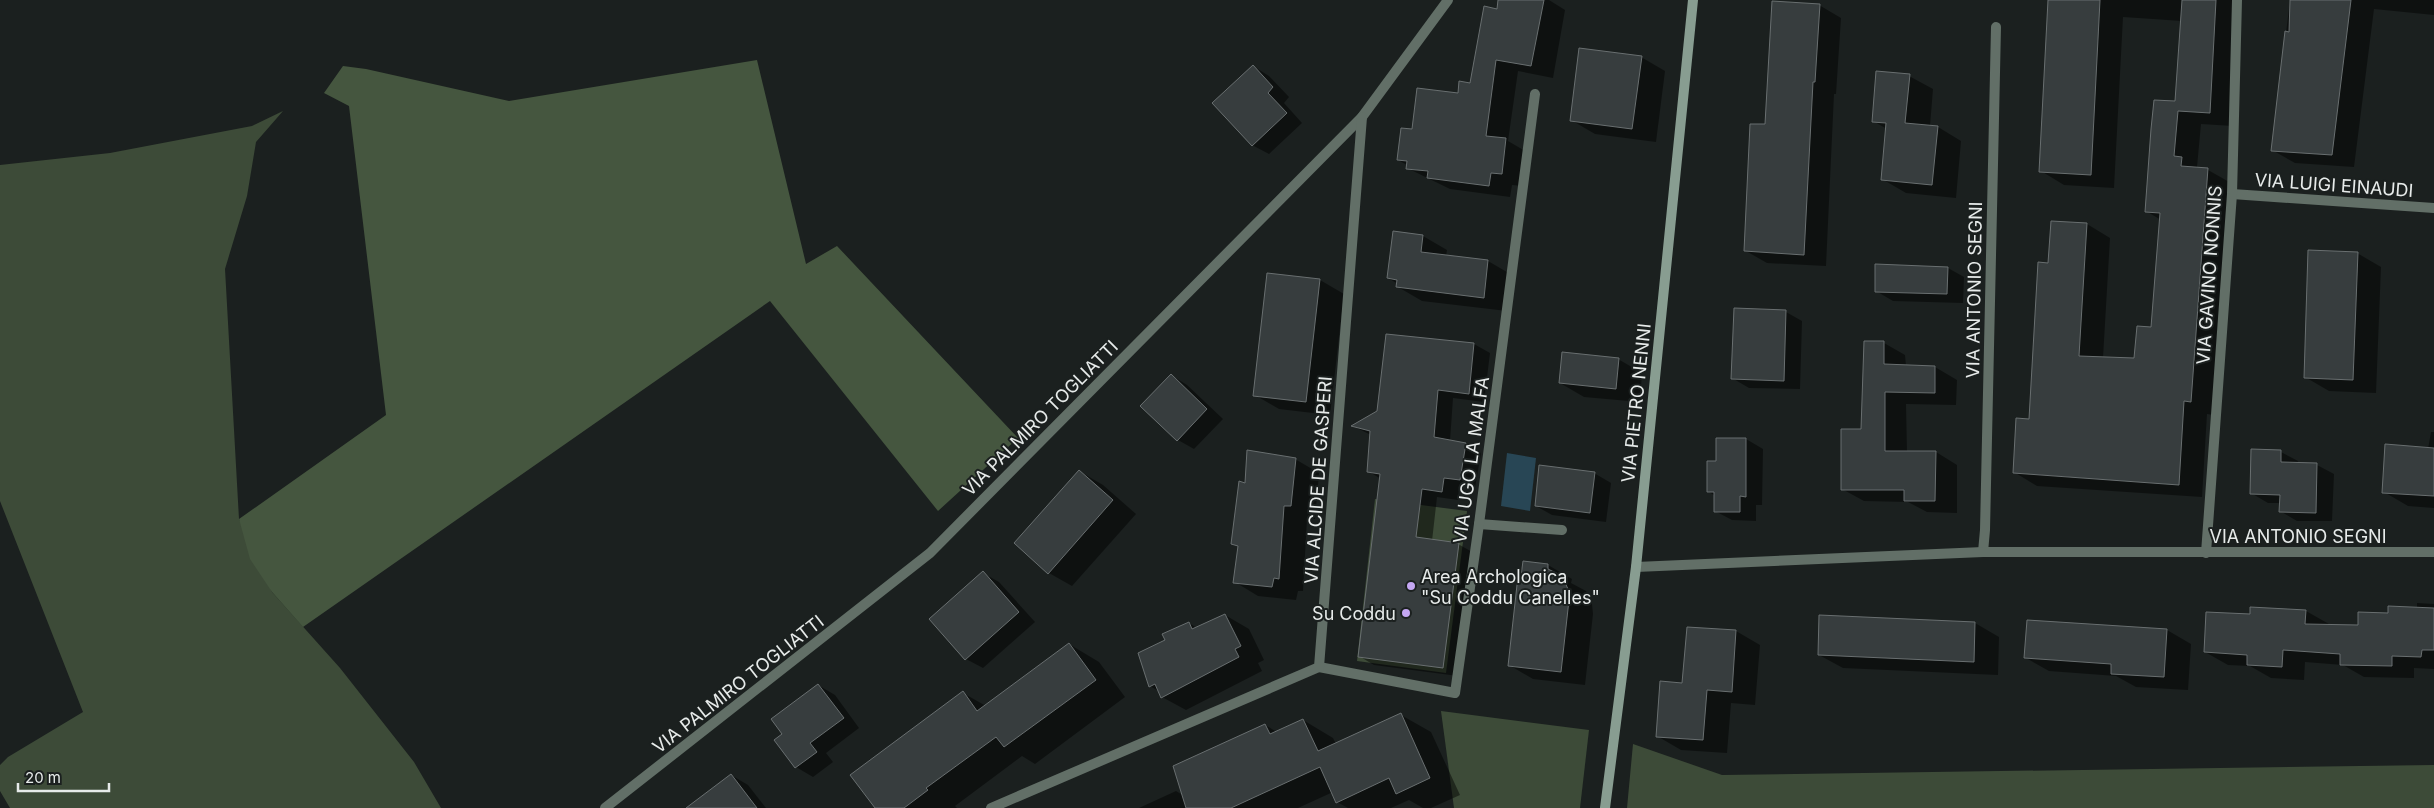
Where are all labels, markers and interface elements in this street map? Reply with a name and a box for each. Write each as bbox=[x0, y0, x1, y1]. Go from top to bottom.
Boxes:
street label: VIA LUIGI EINAUDI bbox=[2254, 169, 2414, 201]
street label: VIA GAVINO NONNIS bbox=[2192, 185, 2226, 365]
street label: VIA ANTONIO SEGNI bbox=[1962, 201, 1986, 379]
street label: VIA PIETRO NENNI bbox=[1617, 322, 1655, 484]
street label: VIA PALMIRO TOGLIATTI bbox=[958, 336, 1122, 500]
street label: VIA ALCIDE DE GASPERI bbox=[1300, 375, 1336, 585]
street label: VIA UGO LA MALFA bbox=[1449, 375, 1493, 545]
street label: VIA ANTONIO SEGNI bbox=[2210, 526, 2386, 547]
place label: Area Archologica "Su Coddu Canelles" bbox=[1421, 566, 1600, 608]
marker: Area Archologica "Su Coddu Canelles" bbox=[1405, 580, 1417, 592]
place label: Su Coddu bbox=[1312, 603, 1396, 624]
marker: Su Coddu bbox=[1400, 607, 1412, 619]
street label: VIA PALMIRO TOGLIATTI bbox=[648, 611, 828, 757]
scale bar bbox=[18, 760, 109, 792]
text: 20 m bbox=[25, 768, 61, 787]

